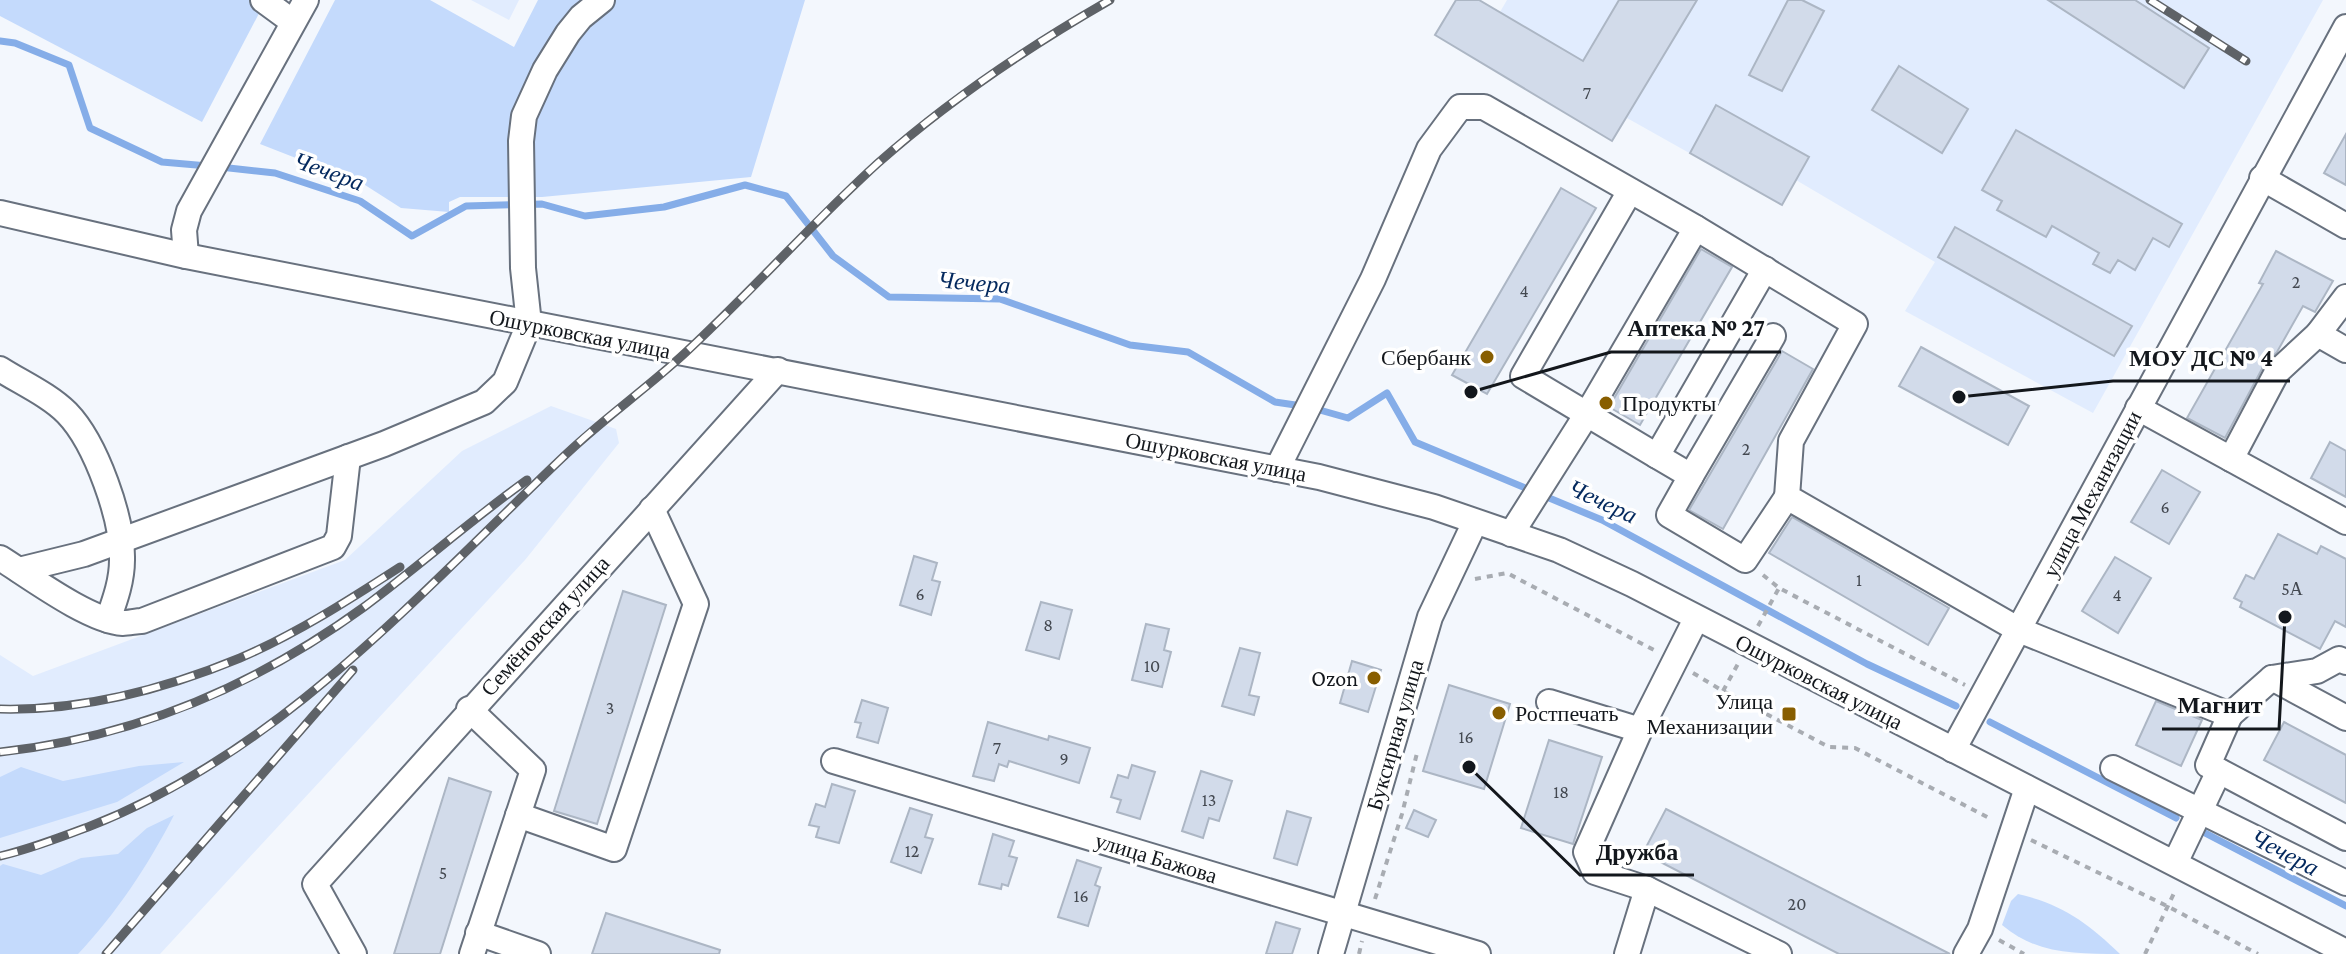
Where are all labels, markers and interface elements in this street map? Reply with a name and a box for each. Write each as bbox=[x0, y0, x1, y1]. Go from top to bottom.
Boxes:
house number: 7 bbox=[1583, 83, 1591, 103]
water label: Чечера bbox=[290, 146, 368, 196]
water label: Чечера bbox=[936, 265, 1012, 299]
house number: 2 bbox=[2292, 272, 2300, 292]
house number: 4 bbox=[1519, 281, 1529, 301]
street label: Ошурковская улица bbox=[487, 304, 673, 364]
callout: Аптека № 27 bbox=[1611, 304, 1781, 352]
text: Аптека № 27 bbox=[1627, 314, 1765, 341]
callout: МОУ ДС № 4 bbox=[2113, 333, 2290, 381]
text: МОУ ДС № 4 bbox=[2129, 344, 2273, 371]
place label: Сбербанк bbox=[1381, 345, 1471, 370]
marker: Сбербанк bbox=[1478, 348, 1496, 366]
place label: Продукты bbox=[1622, 391, 1716, 416]
marker: Продукты bbox=[1597, 394, 1615, 412]
street label: улица Механизации bbox=[2038, 406, 2147, 582]
street label: Ошурковская улица bbox=[1123, 427, 1309, 487]
house number: 2 bbox=[1742, 439, 1750, 459]
water label: Чечера bbox=[1564, 473, 1642, 529]
house number: 6 bbox=[2160, 497, 2170, 517]
street label: Семёновская улица bbox=[476, 551, 615, 701]
house number: 1 bbox=[1856, 570, 1862, 590]
house number: 5А bbox=[2281, 579, 2303, 599]
house number: 6 bbox=[915, 584, 925, 604]
house number: 4 bbox=[2112, 585, 2122, 605]
house number: 8 bbox=[1043, 615, 1053, 635]
street label: Ошурковская улица bbox=[1731, 629, 1907, 735]
house number: 10 bbox=[1144, 656, 1160, 676]
street label: Буксирная улица bbox=[1362, 656, 1429, 813]
place label: Ozon bbox=[1311, 666, 1358, 691]
marker: Ozon bbox=[1365, 669, 1383, 687]
callout: Магнит bbox=[2162, 681, 2279, 729]
place label: Улица Механизации bbox=[1646, 689, 1773, 739]
text: Магнит bbox=[2178, 691, 2263, 718]
house number: 3 bbox=[606, 698, 614, 718]
place label: Ростпечать bbox=[1515, 701, 1619, 726]
marker: Ростпечать bbox=[1490, 704, 1508, 722]
marker: Улица Механизации bbox=[1780, 705, 1798, 723]
house number: 16 bbox=[1458, 727, 1474, 747]
house number: 7 bbox=[993, 738, 1001, 758]
house number: 9 bbox=[1059, 749, 1069, 769]
house number: 18 bbox=[1553, 782, 1569, 802]
house number: 13 bbox=[1202, 790, 1216, 810]
water label: Чечера bbox=[2246, 823, 2324, 881]
callout: Дружба bbox=[1580, 827, 1694, 875]
street label: улица Бажова bbox=[1092, 828, 1220, 888]
text: Дружба bbox=[1596, 838, 1678, 865]
house number: 12 bbox=[905, 841, 919, 861]
house number: 5 bbox=[439, 863, 447, 883]
house number: 16 bbox=[1073, 886, 1089, 906]
house number: 20 bbox=[1788, 894, 1806, 914]

